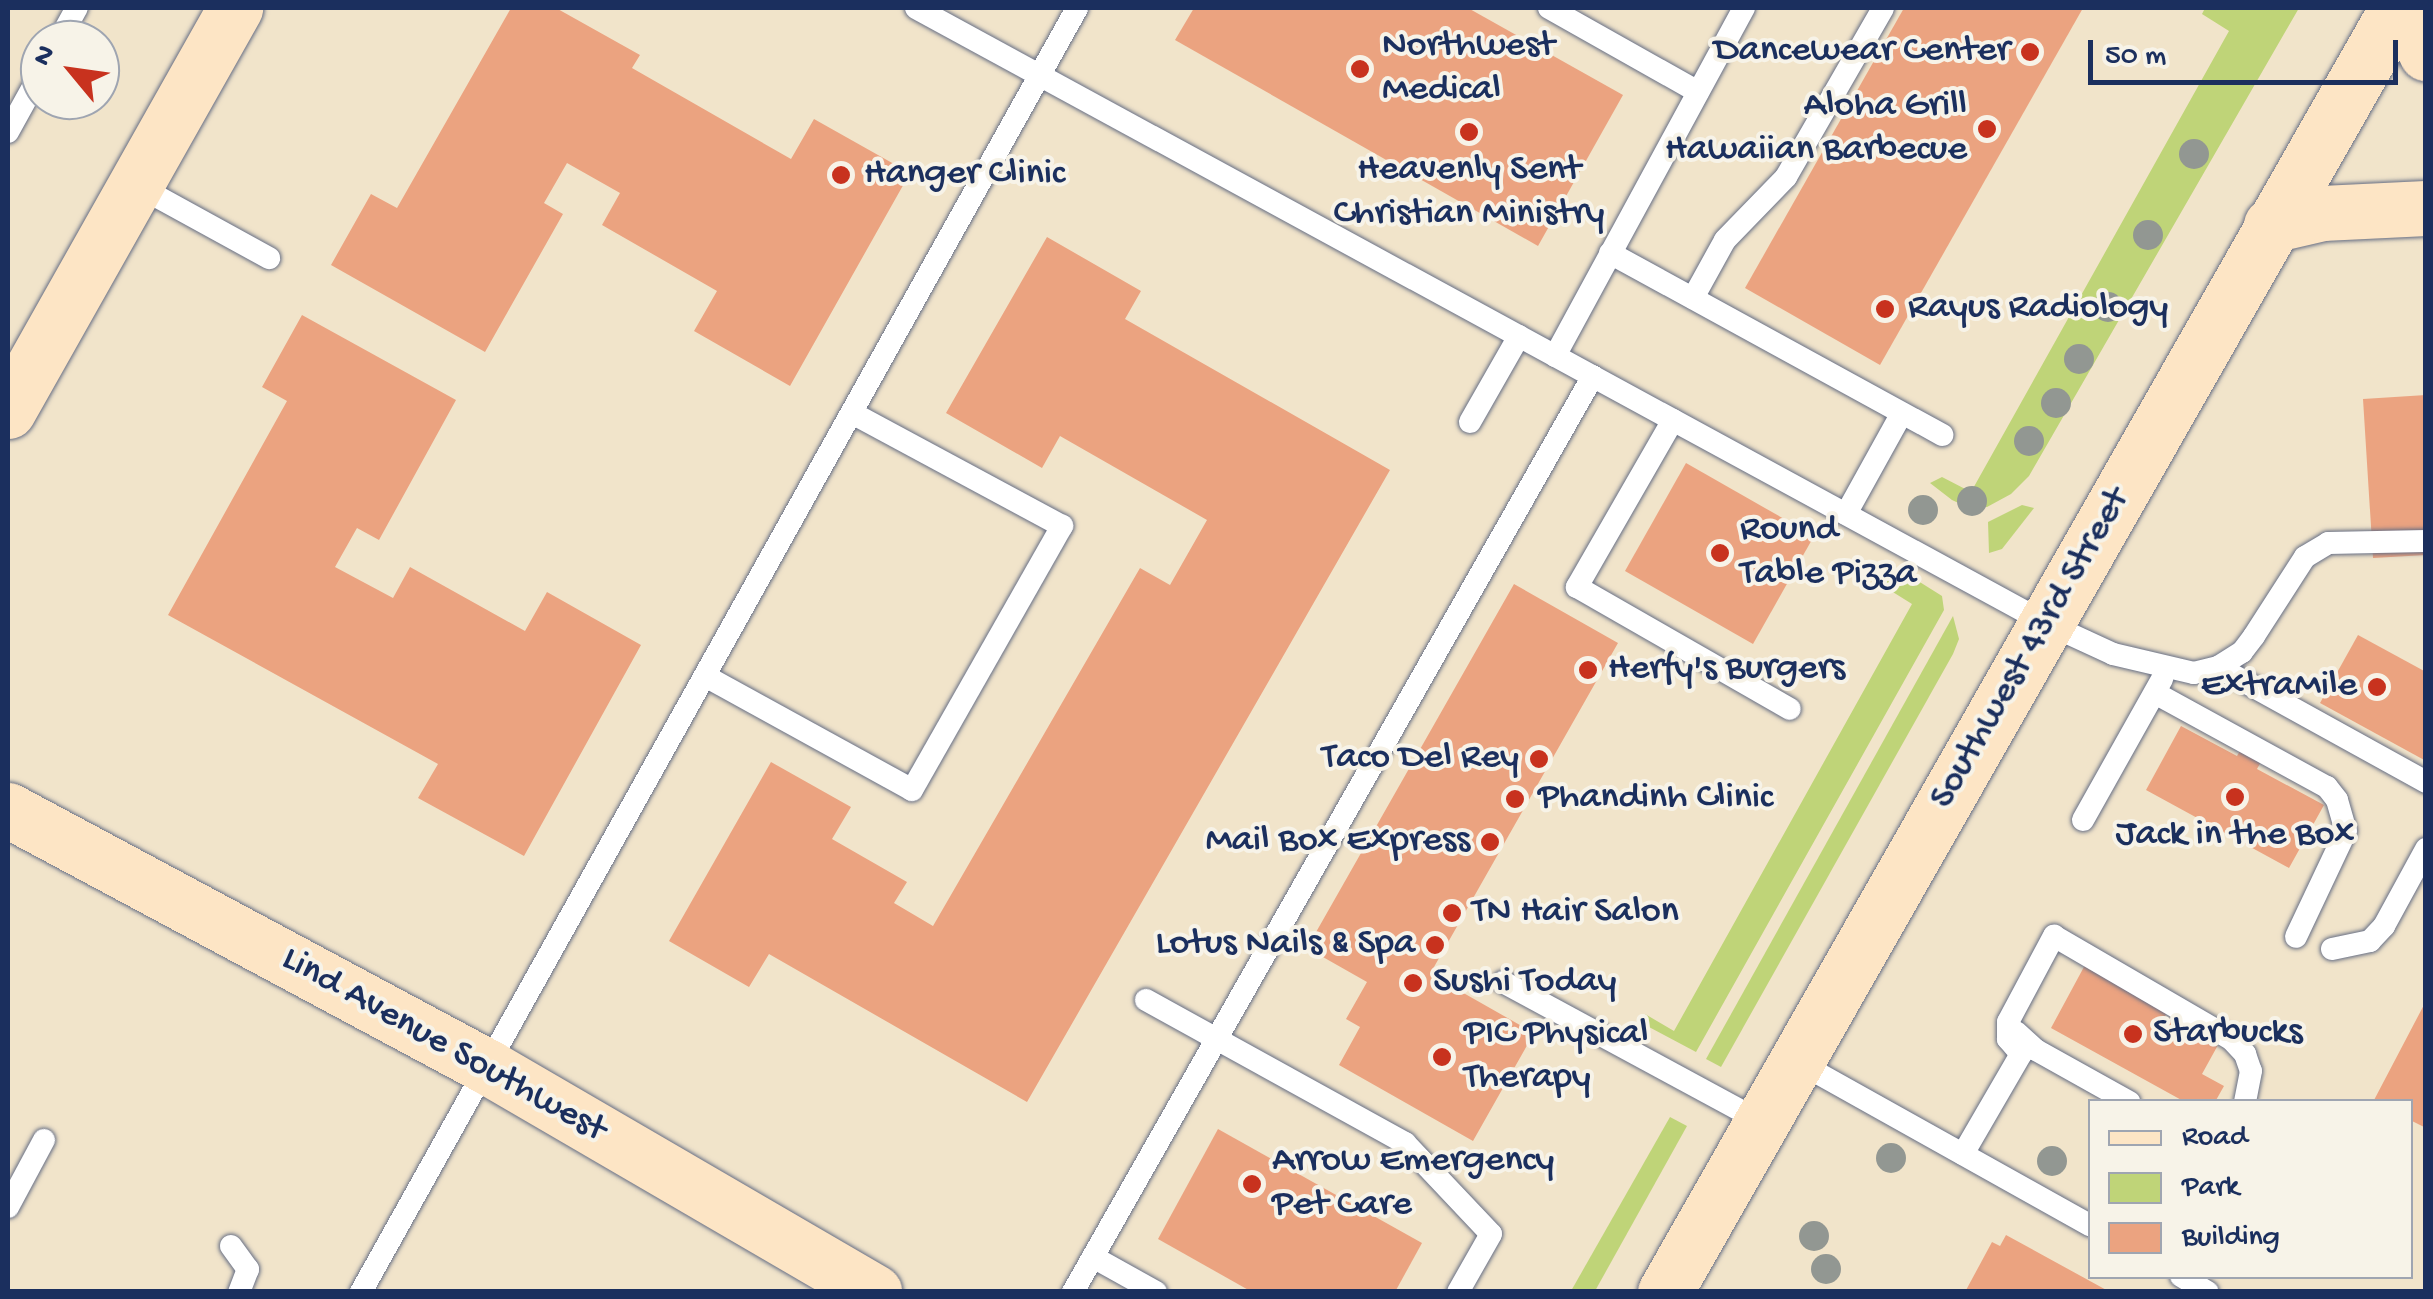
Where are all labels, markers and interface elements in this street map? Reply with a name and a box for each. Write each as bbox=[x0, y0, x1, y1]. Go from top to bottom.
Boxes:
north arrow bbox=[20, 20, 120, 120]
scale bar bbox=[2093, 20, 2403, 82]
place label: Northwest Medical bbox=[1382, 24, 1554, 113]
place label: Dancewear Center bbox=[1714, 29, 2010, 75]
text: N bbox=[26, 40, 64, 72]
text: 50 m bbox=[2105, 40, 2166, 75]
marker: Dancewear Center bbox=[2019, 41, 2041, 63]
marker: Northwest Medical bbox=[1347, 56, 1373, 82]
place label: Aloha Grill Hawaiian Barbecue bbox=[1665, 84, 1967, 173]
marker: Aloha Grill Hawaiian Barbecue bbox=[1976, 118, 1998, 140]
marker: Heavenly Sent Christian Ministry bbox=[1458, 121, 1480, 143]
place label: Heavenly Sent Christian Ministry bbox=[1333, 148, 1605, 238]
place label: Hanger Clinic bbox=[864, 152, 1065, 198]
marker: Hanger Clinic bbox=[828, 162, 854, 188]
place label: Rayus Radiology bbox=[1908, 286, 2168, 332]
marker: Rayus Radiology bbox=[1872, 296, 1898, 322]
street label: Southwest 43rd Street bbox=[1921, 481, 2141, 817]
place label: Round Table Pizza bbox=[1740, 508, 1917, 598]
marker: Round Table Pizza bbox=[1709, 542, 1731, 564]
place label: Herfy's Burgers bbox=[1608, 647, 1845, 693]
marker: Herfy's Burgers bbox=[1577, 659, 1599, 681]
place label: ExtraMile bbox=[2201, 664, 2357, 710]
marker: ExtraMile bbox=[2366, 676, 2388, 698]
place label: Taco Del Rey bbox=[1322, 736, 1519, 782]
marker: Taco Del Rey bbox=[1528, 748, 1550, 770]
place label: Phandinh Clinic bbox=[1538, 776, 1773, 822]
marker: Phandinh Clinic bbox=[1502, 786, 1528, 812]
marker: Jack in the Box bbox=[2224, 786, 2246, 808]
place label: Jack in the Box bbox=[2115, 813, 2355, 859]
place label: Mail Box Express bbox=[1205, 819, 1470, 865]
marker: Mail Box Express bbox=[1479, 831, 1501, 853]
place label: TN Hair Salon bbox=[1472, 890, 1679, 936]
marker: TN Hair Salon bbox=[1441, 902, 1463, 924]
place label: Lotus Nails & Spa bbox=[1156, 922, 1415, 968]
marker: Lotus Nails & Spa bbox=[1424, 934, 1446, 956]
street label: Lind Avenue Southwest bbox=[273, 938, 613, 1154]
place label: Sushi Today bbox=[1433, 960, 1617, 1006]
marker: Sushi Today bbox=[1402, 972, 1424, 994]
place label: Starbucks bbox=[2153, 1011, 2302, 1057]
place label: PIC Physical Therapy bbox=[1464, 1012, 1648, 1102]
marker: Starbucks bbox=[2122, 1023, 2144, 1045]
marker: PIC Physical Therapy bbox=[1429, 1044, 1455, 1070]
legend bbox=[2088, 1099, 2413, 1279]
text: Road bbox=[2182, 1121, 2248, 1156]
place label: Arrow Emergency Pet Care bbox=[1272, 1139, 1554, 1228]
text: Park bbox=[2182, 1171, 2239, 1206]
marker: Arrow Emergency Pet Care bbox=[1241, 1173, 1263, 1195]
text: Building bbox=[2182, 1221, 2280, 1256]

